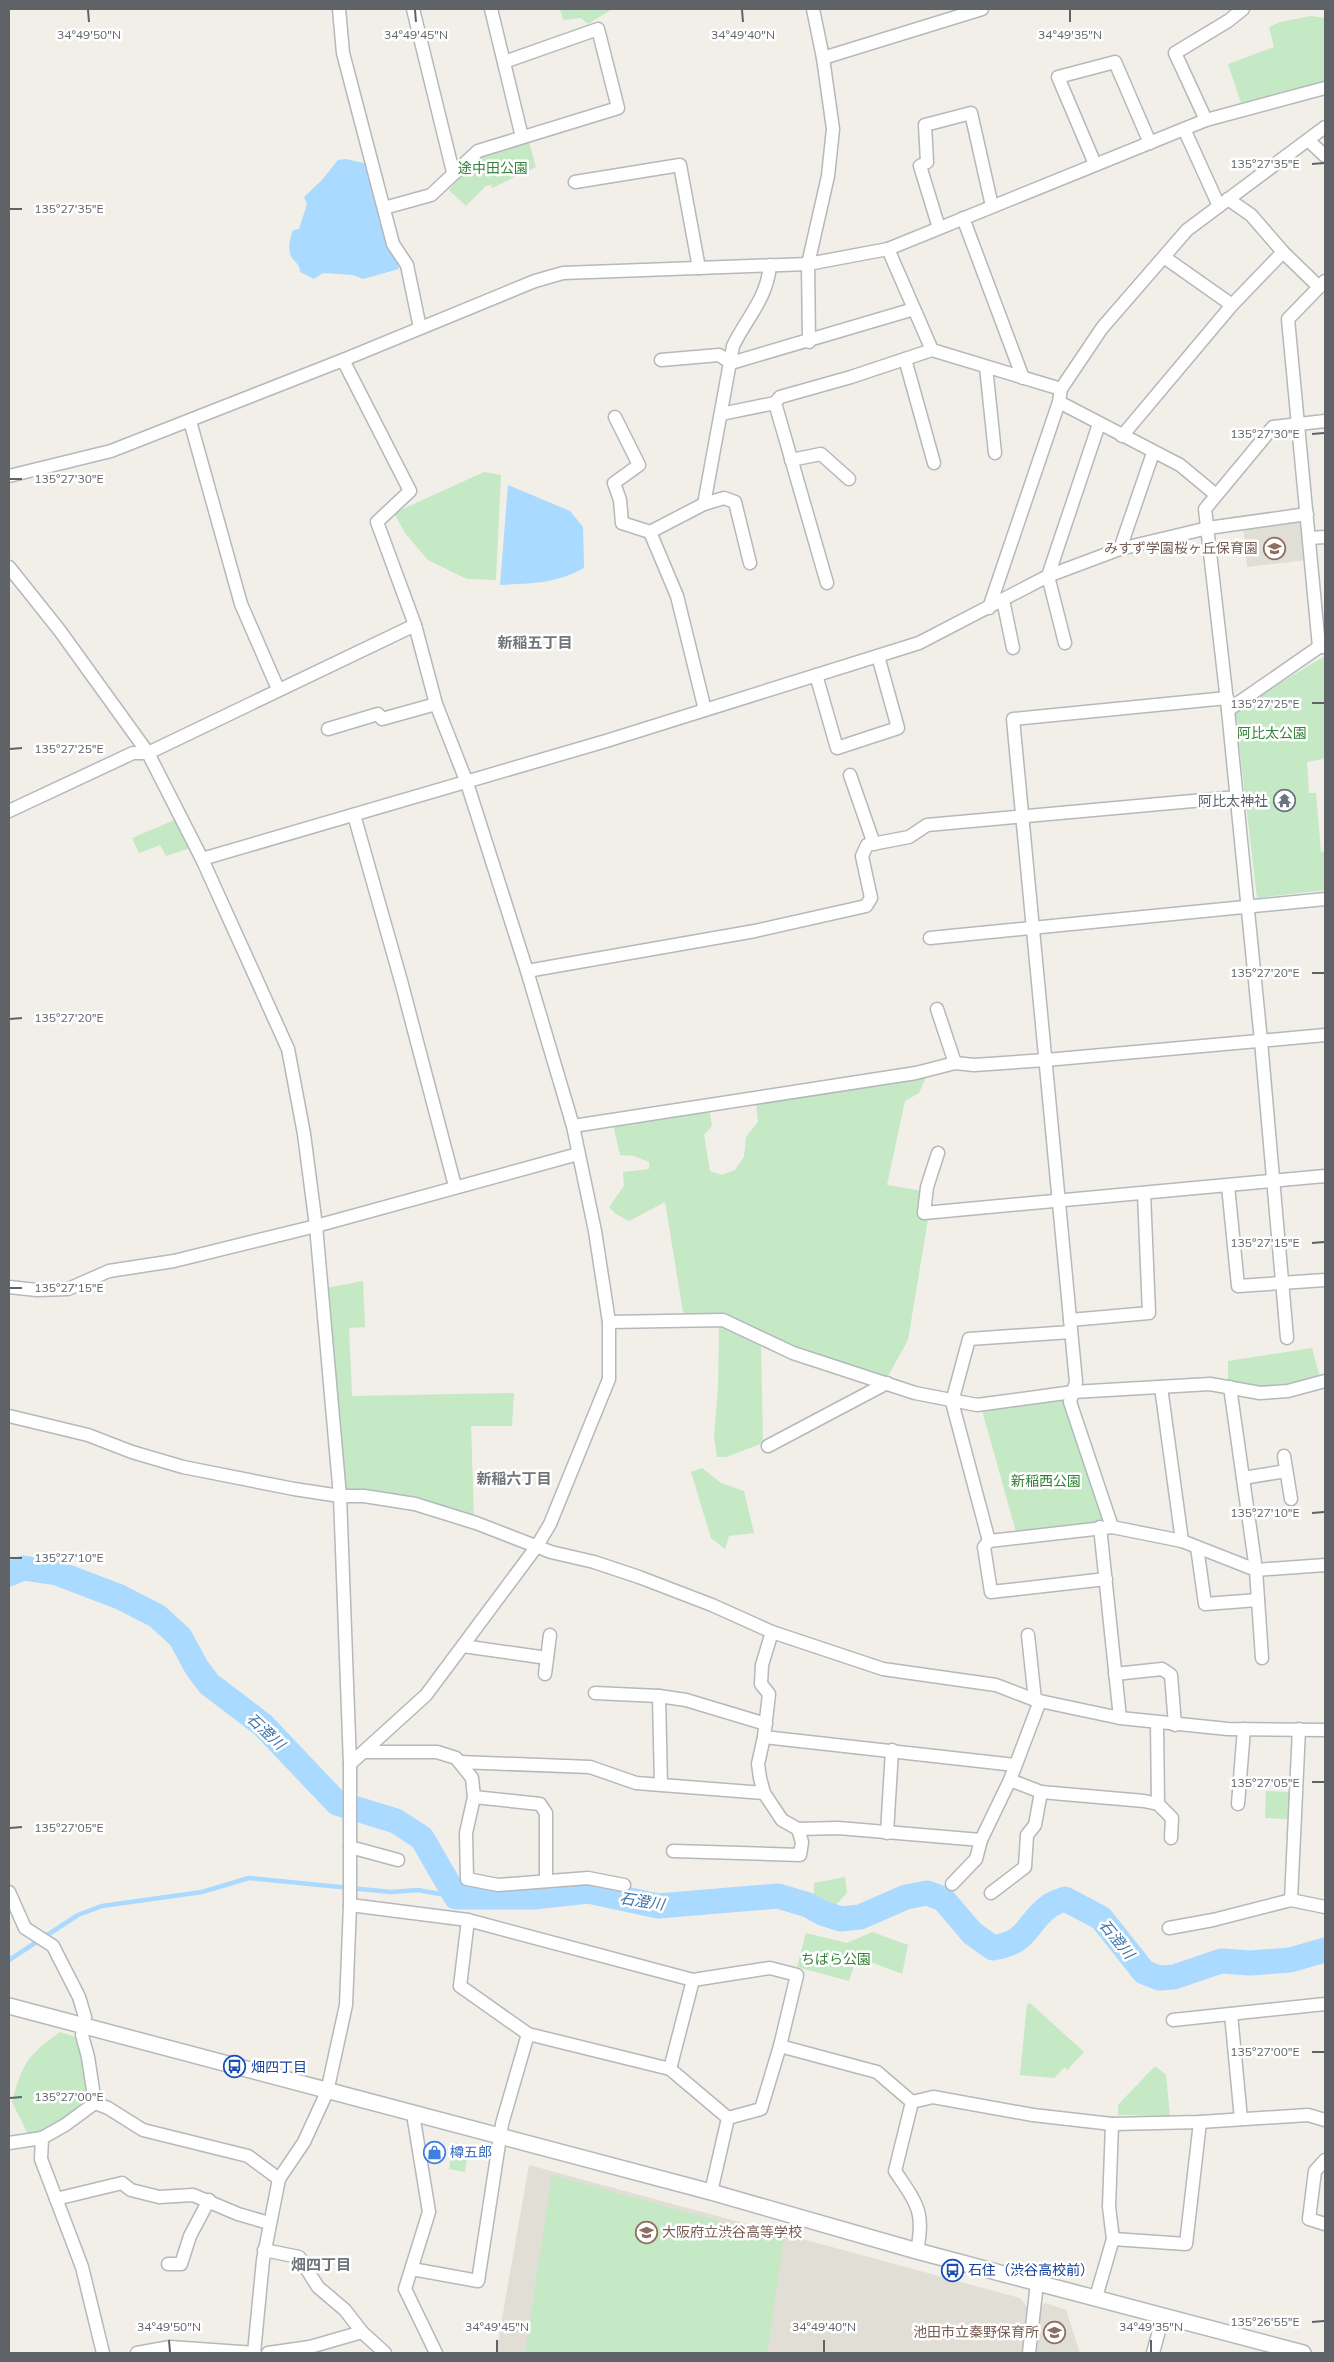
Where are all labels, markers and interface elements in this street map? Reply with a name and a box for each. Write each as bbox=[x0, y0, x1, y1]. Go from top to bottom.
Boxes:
text: 34°49'50"N bbox=[57, 27, 121, 42]
text: 34°49'45"N bbox=[384, 27, 448, 42]
text: 34°49'40"N bbox=[711, 27, 775, 42]
text: 34°49'35"N bbox=[1038, 27, 1102, 42]
text: 135°27'35"E bbox=[1230, 156, 1300, 171]
park label: 途中田公園 bbox=[458, 159, 528, 177]
text: 135°27'35"E bbox=[34, 201, 104, 216]
text: 135°27'30"E bbox=[1230, 426, 1300, 441]
text: 135°27'30"E bbox=[34, 471, 104, 486]
school or university icon: みすず学園桜ヶ丘保育園 bbox=[1262, 536, 1286, 560]
place label: みすず学園桜ヶ丘保育園 bbox=[1104, 539, 1258, 557]
district label: 新稲五丁目 bbox=[497, 633, 573, 652]
text: 135°27'25"E bbox=[1230, 696, 1300, 711]
park label: 阿比太公園 bbox=[1237, 724, 1307, 742]
text: 135°27'25"E bbox=[34, 741, 104, 756]
temple icon: 阿比太神社 bbox=[1272, 789, 1296, 813]
place label: 阿比太神社 bbox=[1198, 792, 1268, 810]
text: 135°27'20"E bbox=[1230, 965, 1300, 980]
text: 135°27'20"E bbox=[34, 1010, 104, 1025]
text: 135°27'15"E bbox=[1230, 1235, 1300, 1250]
text: 135°27'15"E bbox=[34, 1280, 104, 1295]
district label: 新稲六丁目 bbox=[476, 1469, 552, 1488]
park label: 新稲西公園 bbox=[1011, 1472, 1081, 1490]
text: 135°27'10"E bbox=[1230, 1505, 1300, 1520]
text: 135°27'10"E bbox=[34, 1550, 104, 1565]
water label: 石澄川 bbox=[243, 1709, 290, 1755]
text: 135°27'05"E bbox=[1230, 1775, 1300, 1790]
text: 135°27'05"E bbox=[34, 1820, 104, 1835]
water label: 石澄川 bbox=[618, 1888, 668, 1914]
water label: 石澄川 bbox=[1095, 1916, 1140, 1964]
park label: ちばら公園 bbox=[801, 1950, 871, 1968]
text: 135°27'00"E bbox=[1230, 2044, 1300, 2059]
bus stop icon: 畑四丁目 bbox=[223, 2055, 247, 2079]
place label: 畑四丁目 bbox=[251, 2058, 307, 2076]
text: 135°27'00"E bbox=[34, 2089, 104, 2104]
shop icon: 樽五郎 bbox=[422, 2140, 446, 2164]
place label: 樽五郎 bbox=[450, 2143, 492, 2161]
school or university icon: 大阪府立渋谷高等学校 bbox=[634, 2220, 658, 2244]
place label: 大阪府立渋谷高等学校 bbox=[662, 2223, 802, 2241]
district label: 畑四丁目 bbox=[291, 2255, 351, 2274]
bus stop icon: 石住（渋谷高校前） bbox=[940, 2258, 964, 2282]
place label: 石住（渋谷高校前） bbox=[968, 2261, 1094, 2279]
text: 135°26'55"E bbox=[1230, 2314, 1300, 2329]
text: 34°49'50"N bbox=[137, 2319, 201, 2334]
text: 34°49'45"N bbox=[465, 2319, 529, 2334]
text: 34°49'40"N bbox=[792, 2319, 856, 2334]
text: 34°49'35"N bbox=[1119, 2319, 1183, 2334]
school or university icon: 池田市立秦野保育所 bbox=[1043, 2320, 1067, 2344]
place label: 池田市立秦野保育所 bbox=[913, 2323, 1039, 2341]

